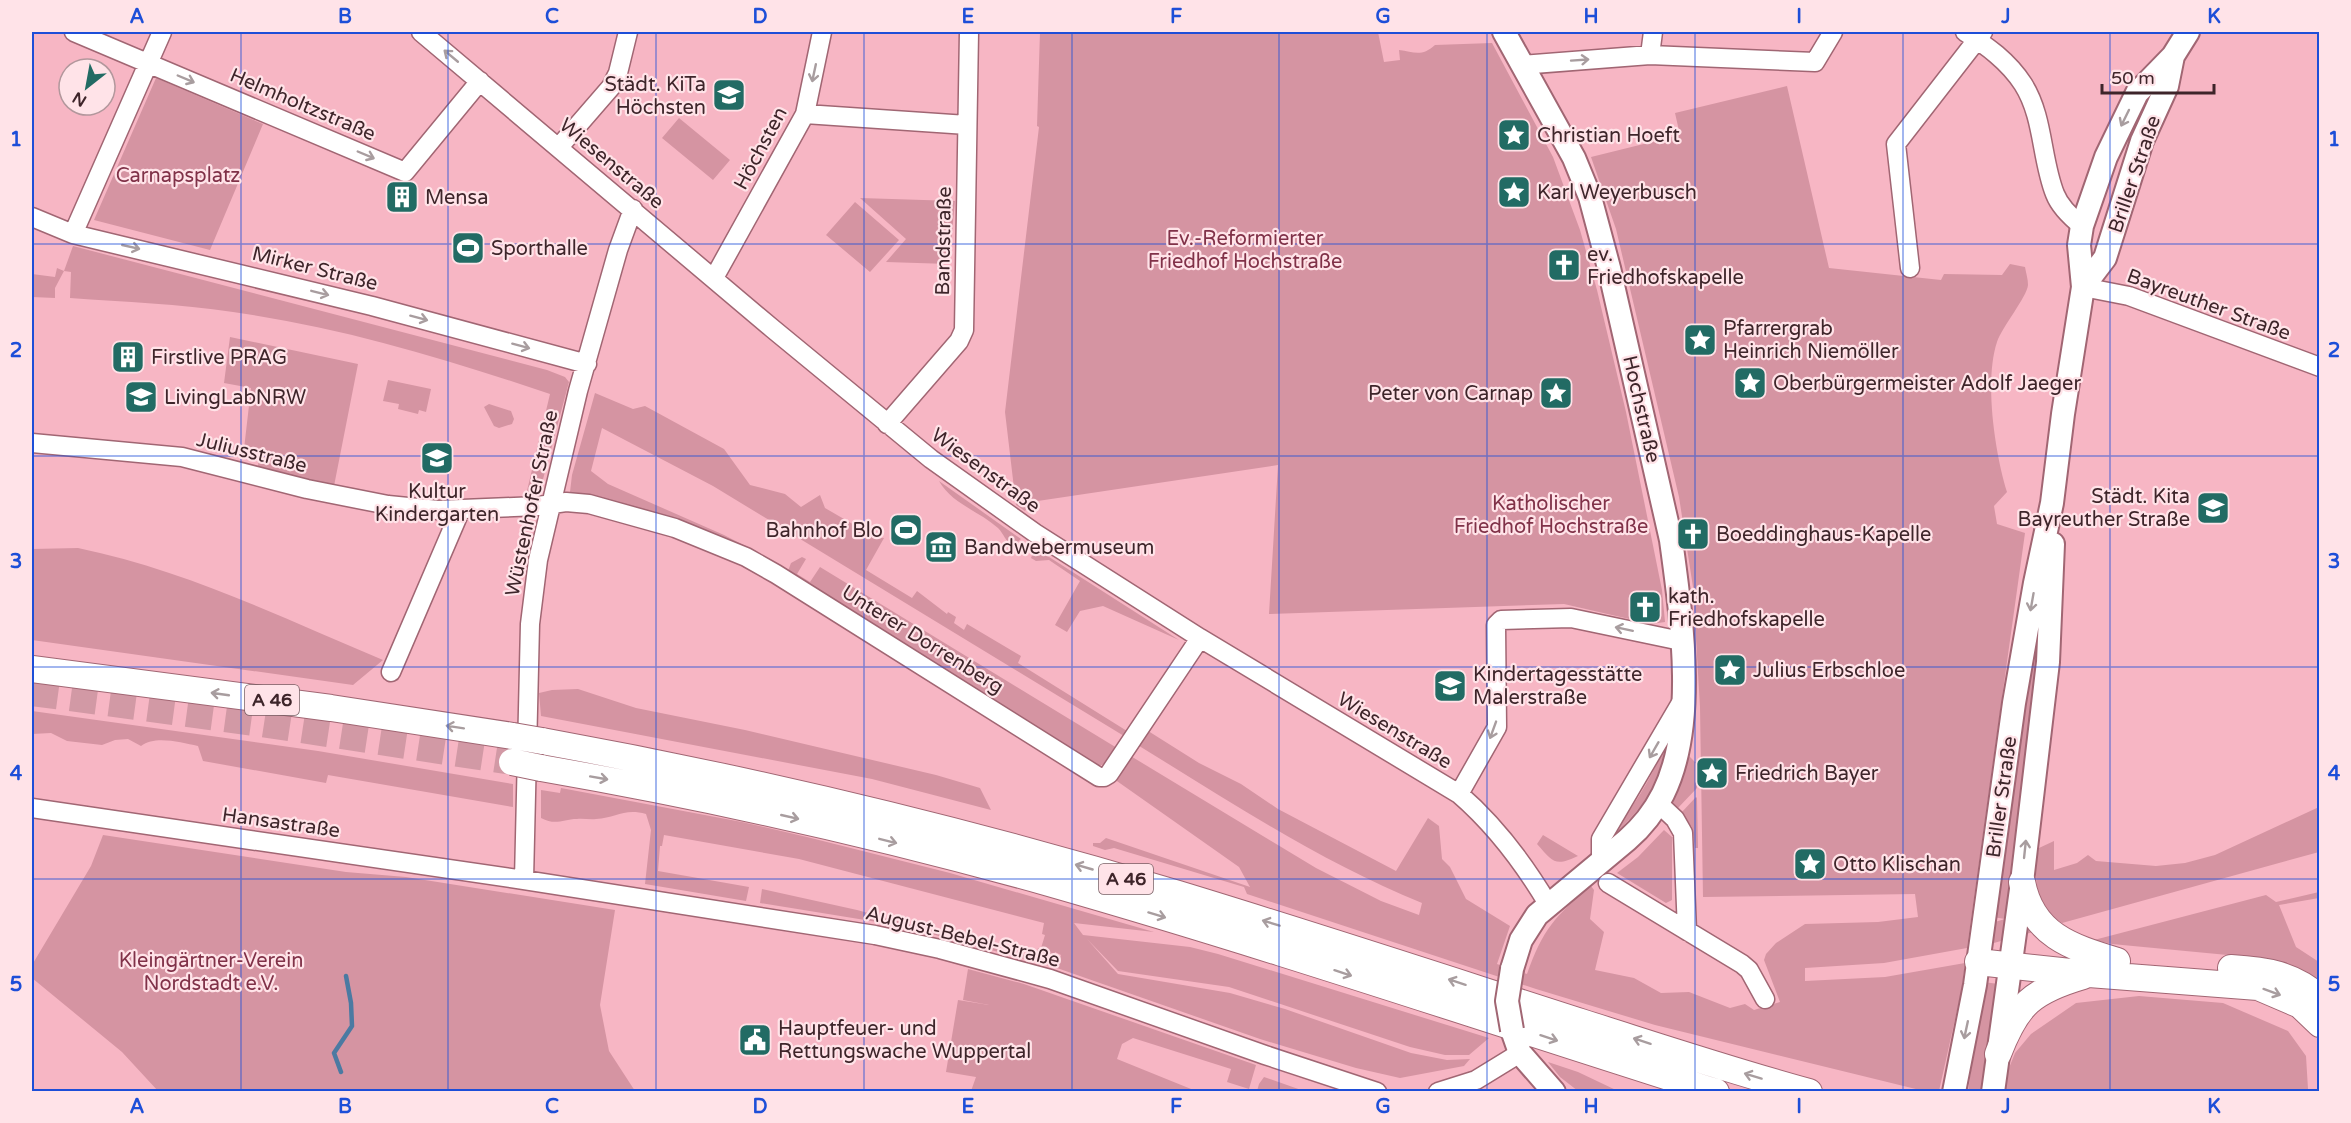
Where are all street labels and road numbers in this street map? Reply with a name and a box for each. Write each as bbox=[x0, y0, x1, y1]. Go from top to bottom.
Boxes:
street label: Helmholtzstraße bbox=[226, 63, 379, 146]
street label: Höchsten bbox=[729, 103, 793, 194]
street label: Wiesenstraße bbox=[554, 113, 668, 214]
street label: Briller Straße bbox=[2104, 113, 2166, 236]
street label: Bandstraße bbox=[931, 186, 957, 296]
street label: Mirker Straße bbox=[249, 242, 380, 296]
street label: Bayreuther Straße bbox=[2124, 264, 2294, 346]
street label: Hochstraße bbox=[1617, 353, 1665, 465]
street label: Wüstenhofer Straße bbox=[501, 408, 563, 598]
street label: Wiesenstraße bbox=[926, 423, 1045, 518]
street label: Juliusstraße bbox=[194, 428, 309, 478]
street label: Unterer Dorrenberg bbox=[837, 580, 1008, 699]
road number: A 46 bbox=[245, 685, 299, 715]
street label: Wiesenstraße bbox=[1333, 687, 1456, 774]
street label: Briller Straße bbox=[1982, 735, 2022, 859]
street label: Hansastraße bbox=[220, 803, 341, 843]
road number: A 46 bbox=[1099, 864, 1153, 894]
street label: August-Bebel-Straße bbox=[863, 901, 1062, 973]

